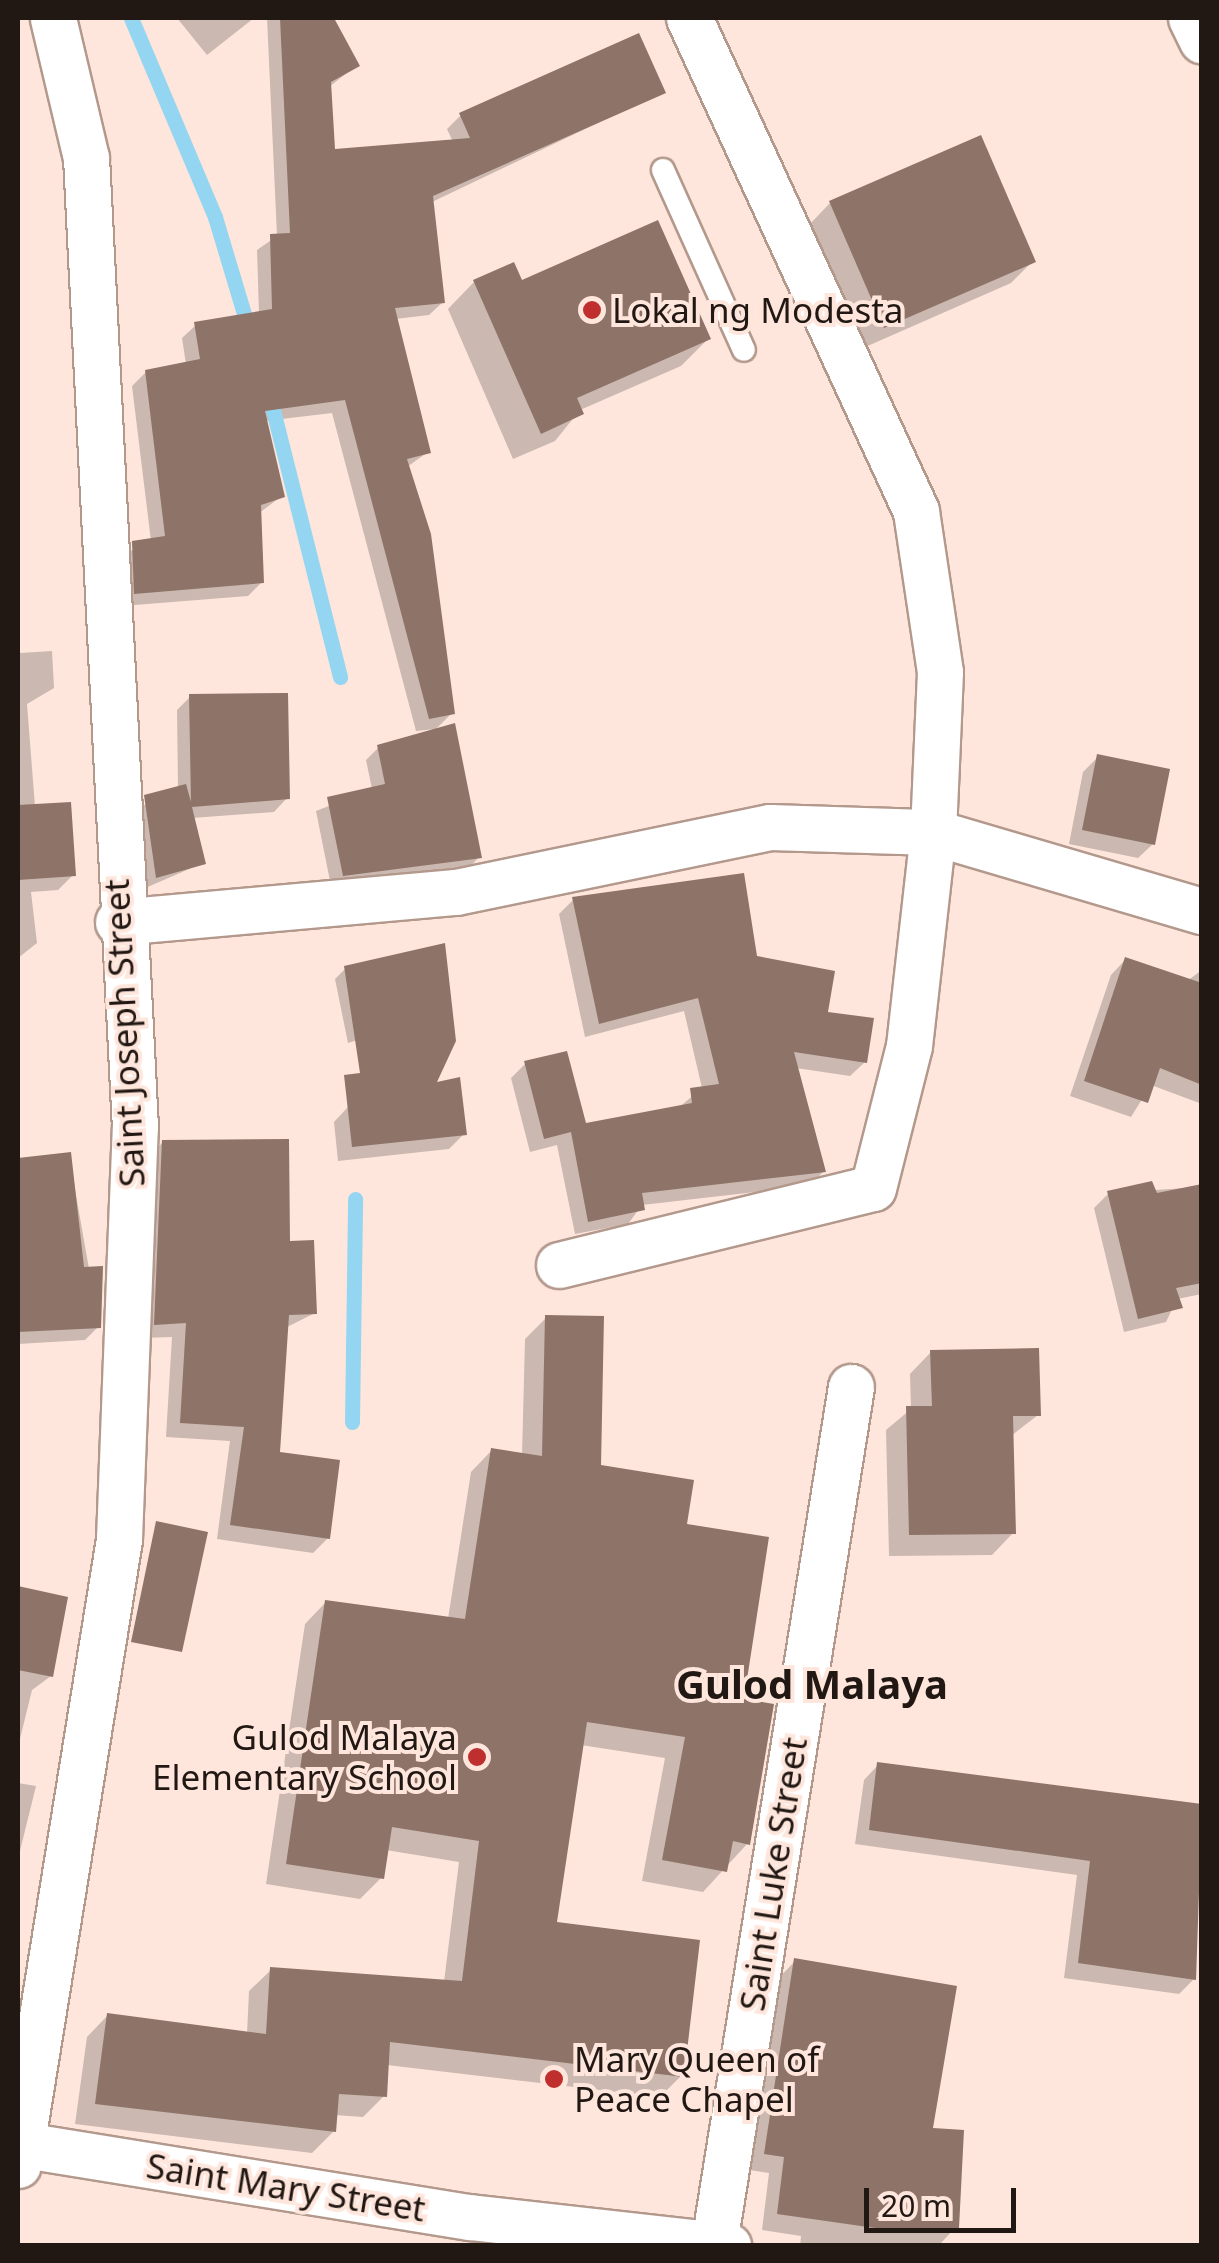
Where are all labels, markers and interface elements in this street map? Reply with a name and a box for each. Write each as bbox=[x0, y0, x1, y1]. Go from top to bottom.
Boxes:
place label: Lokal ng Modesta bbox=[612, 289, 903, 331]
marker: Lokal ng Modesta bbox=[581, 299, 603, 321]
street label: Saint Joseph Street bbox=[95, 878, 153, 1188]
district label: Gulod Malaya bbox=[676, 1660, 948, 1708]
place label: Gulod Malaya Elementary School bbox=[152, 1716, 457, 1798]
street label: Saint Luke Street bbox=[731, 1734, 815, 2014]
marker: Gulod Malaya Elementary School bbox=[466, 1746, 488, 1768]
place label: Mary Queen of Peace Chapel bbox=[574, 2038, 819, 2120]
marker: Mary Queen of Peace Chapel bbox=[543, 2068, 565, 2090]
street label: Saint Mary Street bbox=[144, 2144, 428, 2230]
scale bar bbox=[869, 2168, 1022, 2230]
text: 20 m bbox=[881, 2185, 951, 2226]

